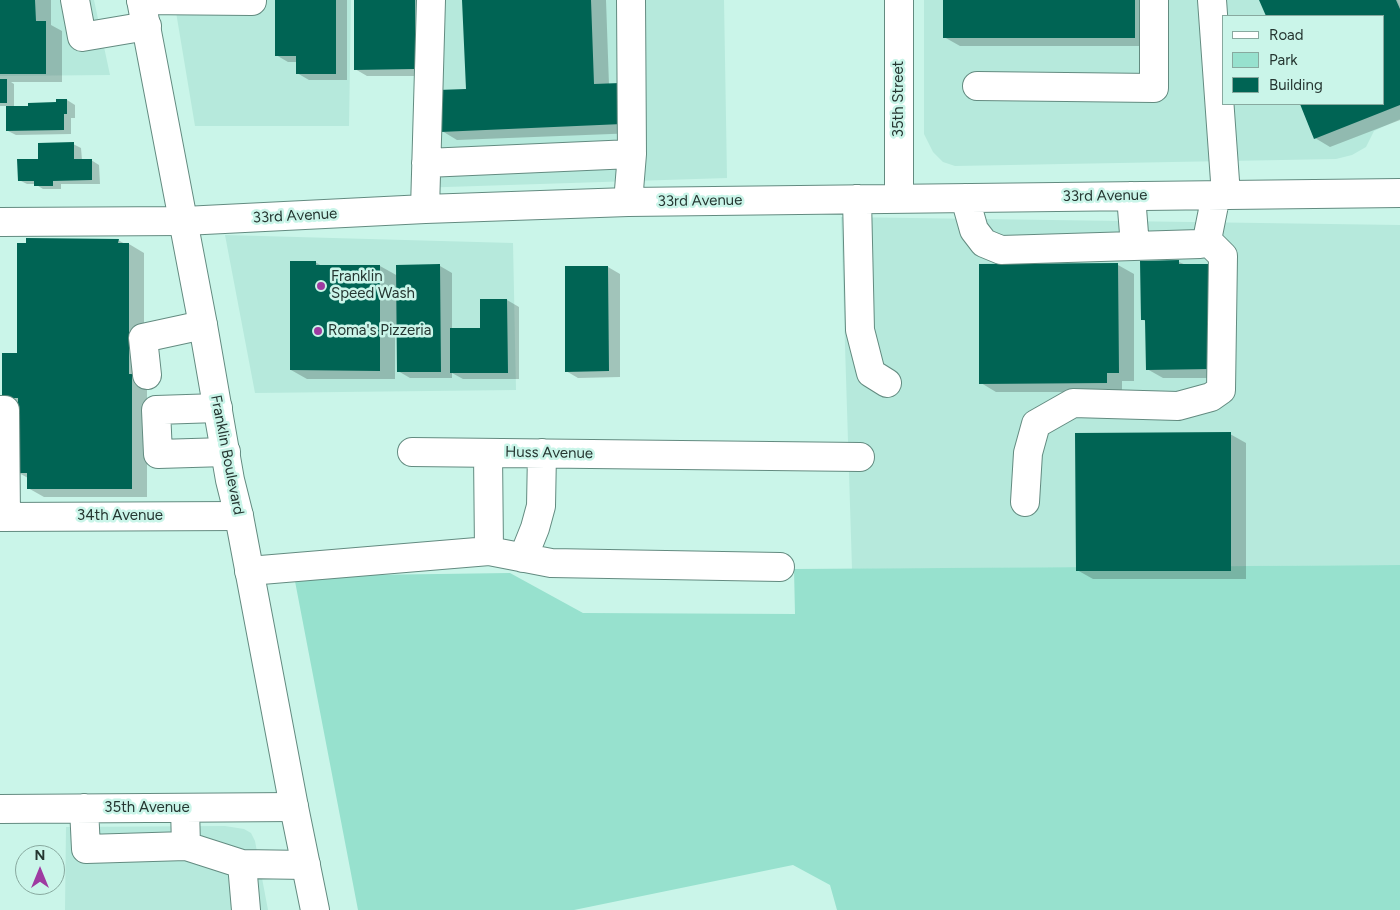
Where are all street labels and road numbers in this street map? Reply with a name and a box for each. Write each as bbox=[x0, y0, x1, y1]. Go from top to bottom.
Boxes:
street label: 35th Street bbox=[890, 61, 908, 137]
street label: 33rd Avenue bbox=[1063, 186, 1147, 206]
street label: 33rd Avenue bbox=[658, 191, 742, 211]
street label: 33rd Avenue bbox=[252, 205, 338, 227]
street label: Franklin Boulevard bbox=[207, 393, 247, 517]
street label: Huss Avenue bbox=[505, 443, 593, 463]
street label: 34th Avenue bbox=[77, 507, 163, 525]
street label: 35th Avenue bbox=[104, 799, 190, 817]

